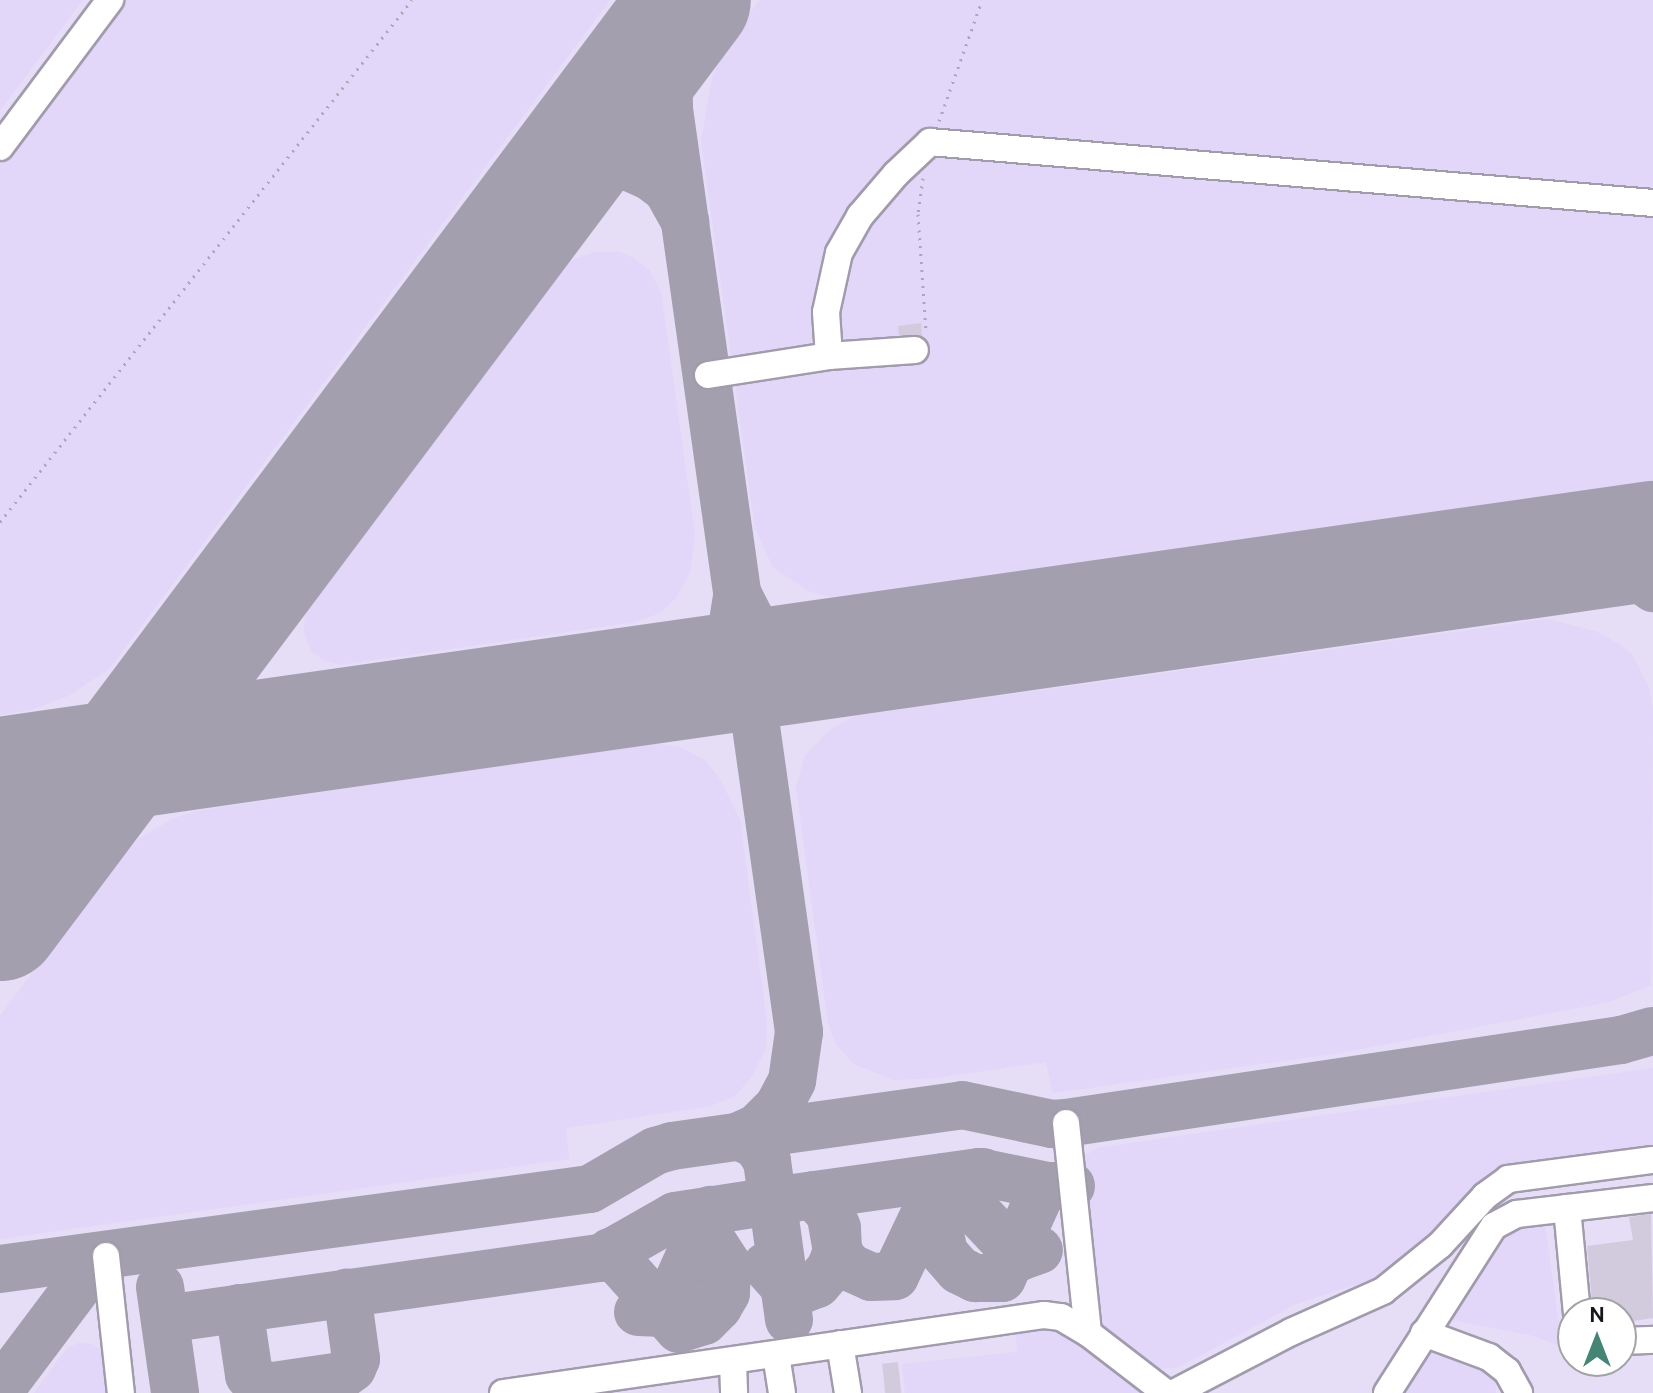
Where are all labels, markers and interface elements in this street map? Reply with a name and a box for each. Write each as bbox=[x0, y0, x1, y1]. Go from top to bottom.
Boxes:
north arrow bbox=[1557, 1297, 1637, 1377]
text: N bbox=[1589, 1301, 1605, 1328]

